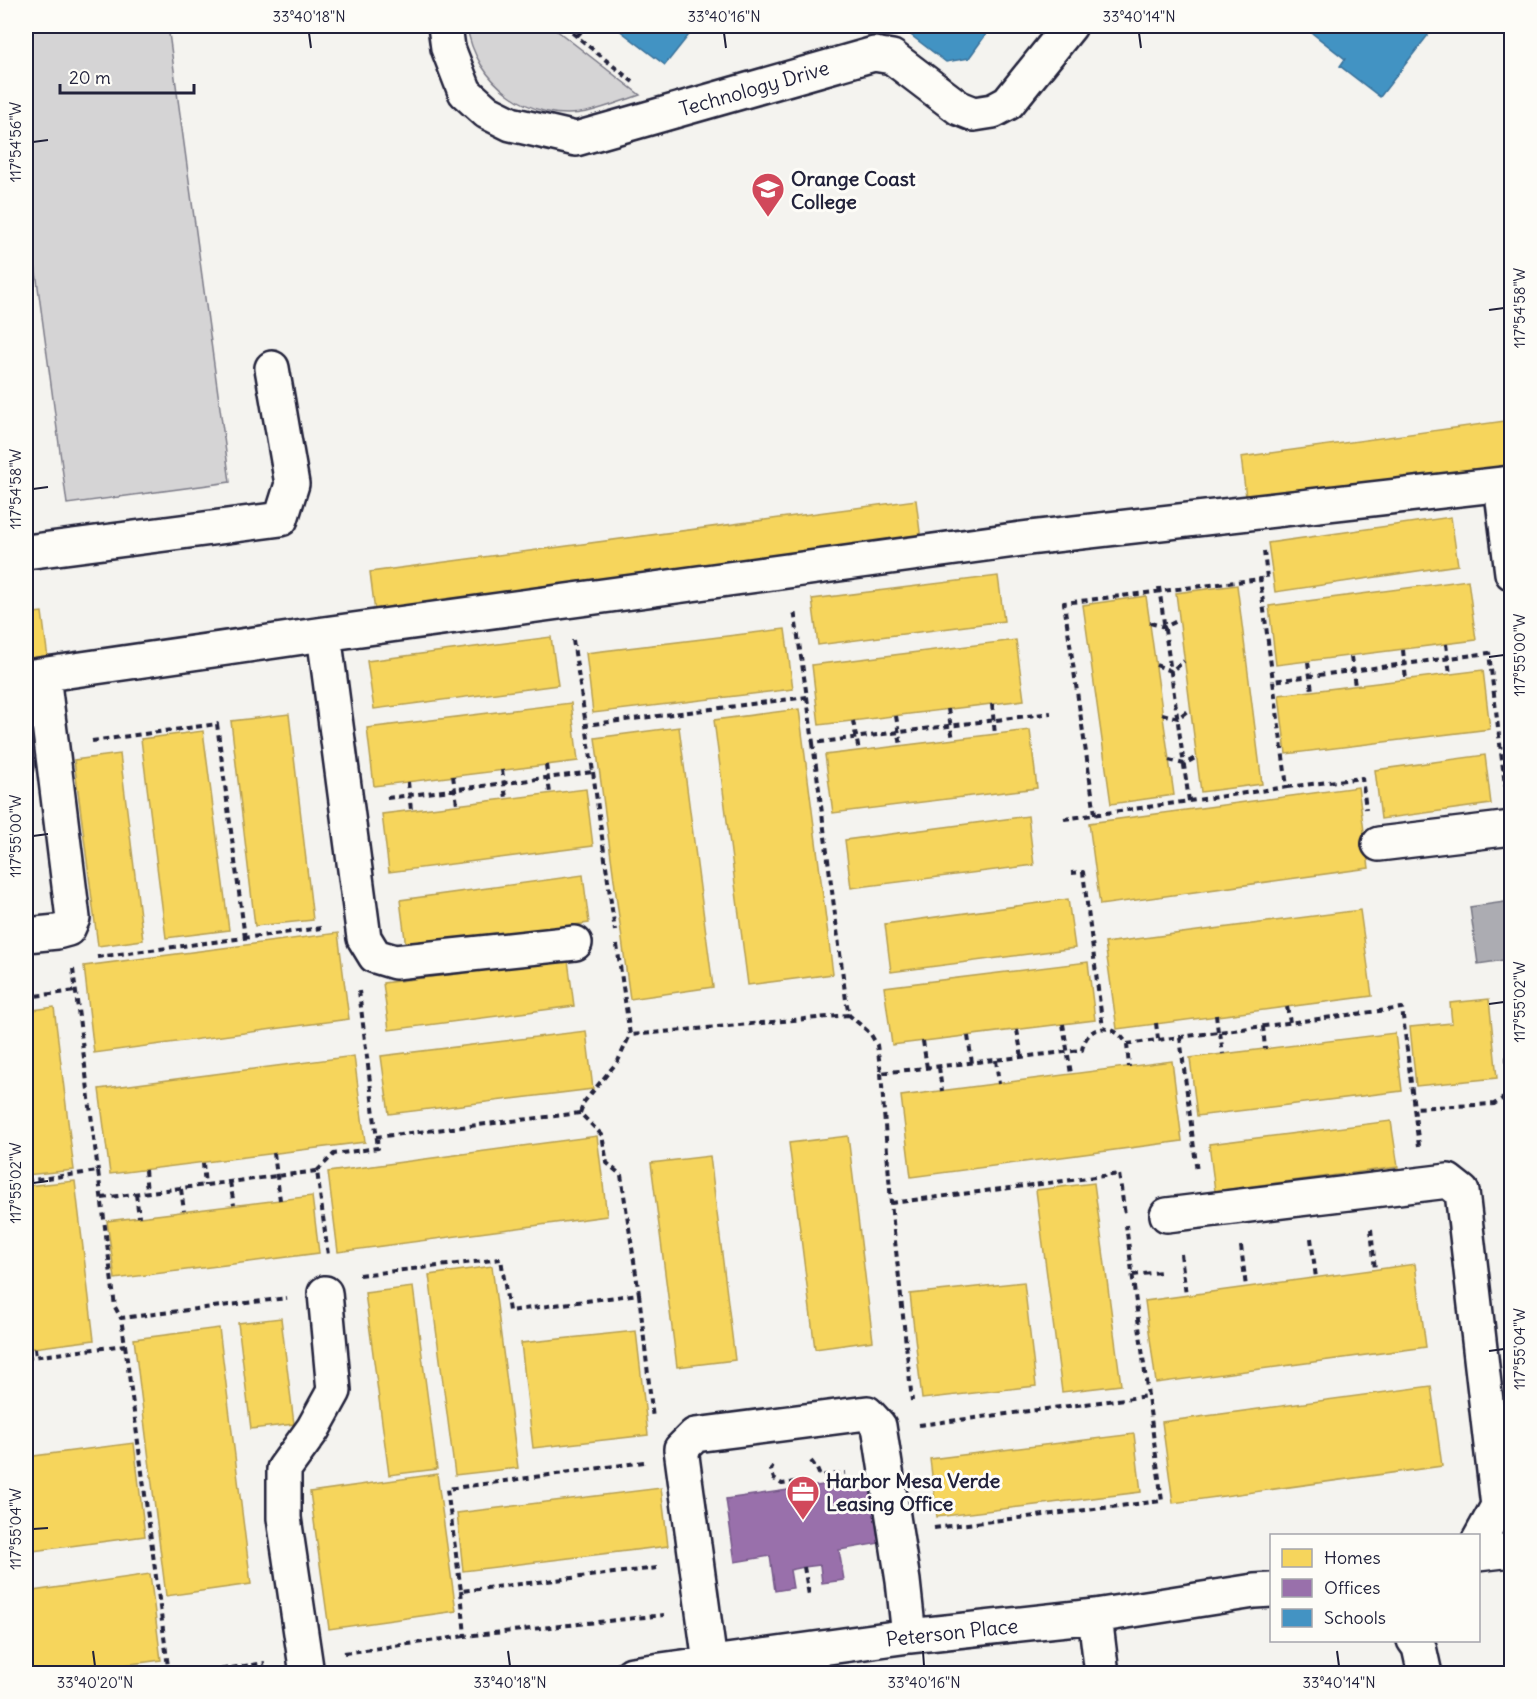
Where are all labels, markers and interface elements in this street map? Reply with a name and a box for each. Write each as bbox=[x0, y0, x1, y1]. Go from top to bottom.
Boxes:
text: 33°40'18"N bbox=[272, 7, 346, 26]
text: 33°40'16"N bbox=[687, 7, 761, 26]
text: 33°40'14"N bbox=[1102, 7, 1176, 26]
street label: Technology Drive bbox=[676, 55, 832, 121]
scale bar bbox=[60, 57, 194, 95]
text: 20 m bbox=[69, 66, 111, 89]
text: 117°54'56"W bbox=[6, 101, 25, 182]
place label: Orange Coast College bbox=[791, 166, 916, 214]
school or university icon: Orange Coast College bbox=[750, 171, 786, 218]
text: 117°54'58"W bbox=[1510, 267, 1529, 348]
text: 117°54'58"W bbox=[6, 448, 25, 529]
text: 117°55'00"W bbox=[1510, 613, 1529, 696]
text: 117°55'00"W bbox=[6, 794, 25, 877]
text: 117°55'02"W bbox=[1510, 961, 1529, 1043]
text: 117°55'02"W bbox=[6, 1142, 25, 1224]
text: 117°55'04"W bbox=[1510, 1308, 1529, 1390]
place label: Harbor Mesa Verde Leasing Office bbox=[826, 1468, 1000, 1516]
office icon: Harbor Mesa Verde Leasing Office bbox=[785, 1474, 821, 1521]
text: 117°55'04"W bbox=[6, 1488, 25, 1570]
legend bbox=[1270, 1534, 1480, 1642]
text: Homes bbox=[1324, 1546, 1381, 1569]
text: Offices bbox=[1324, 1576, 1380, 1599]
text: Schools bbox=[1324, 1606, 1386, 1629]
street label: Peterson Place bbox=[885, 1613, 1019, 1651]
text: 33°40'20"N bbox=[57, 1673, 133, 1692]
text: 33°40'18"N bbox=[473, 1673, 547, 1692]
text: 33°40'16"N bbox=[887, 1673, 961, 1692]
text: 33°40'14"N bbox=[1302, 1673, 1376, 1692]

